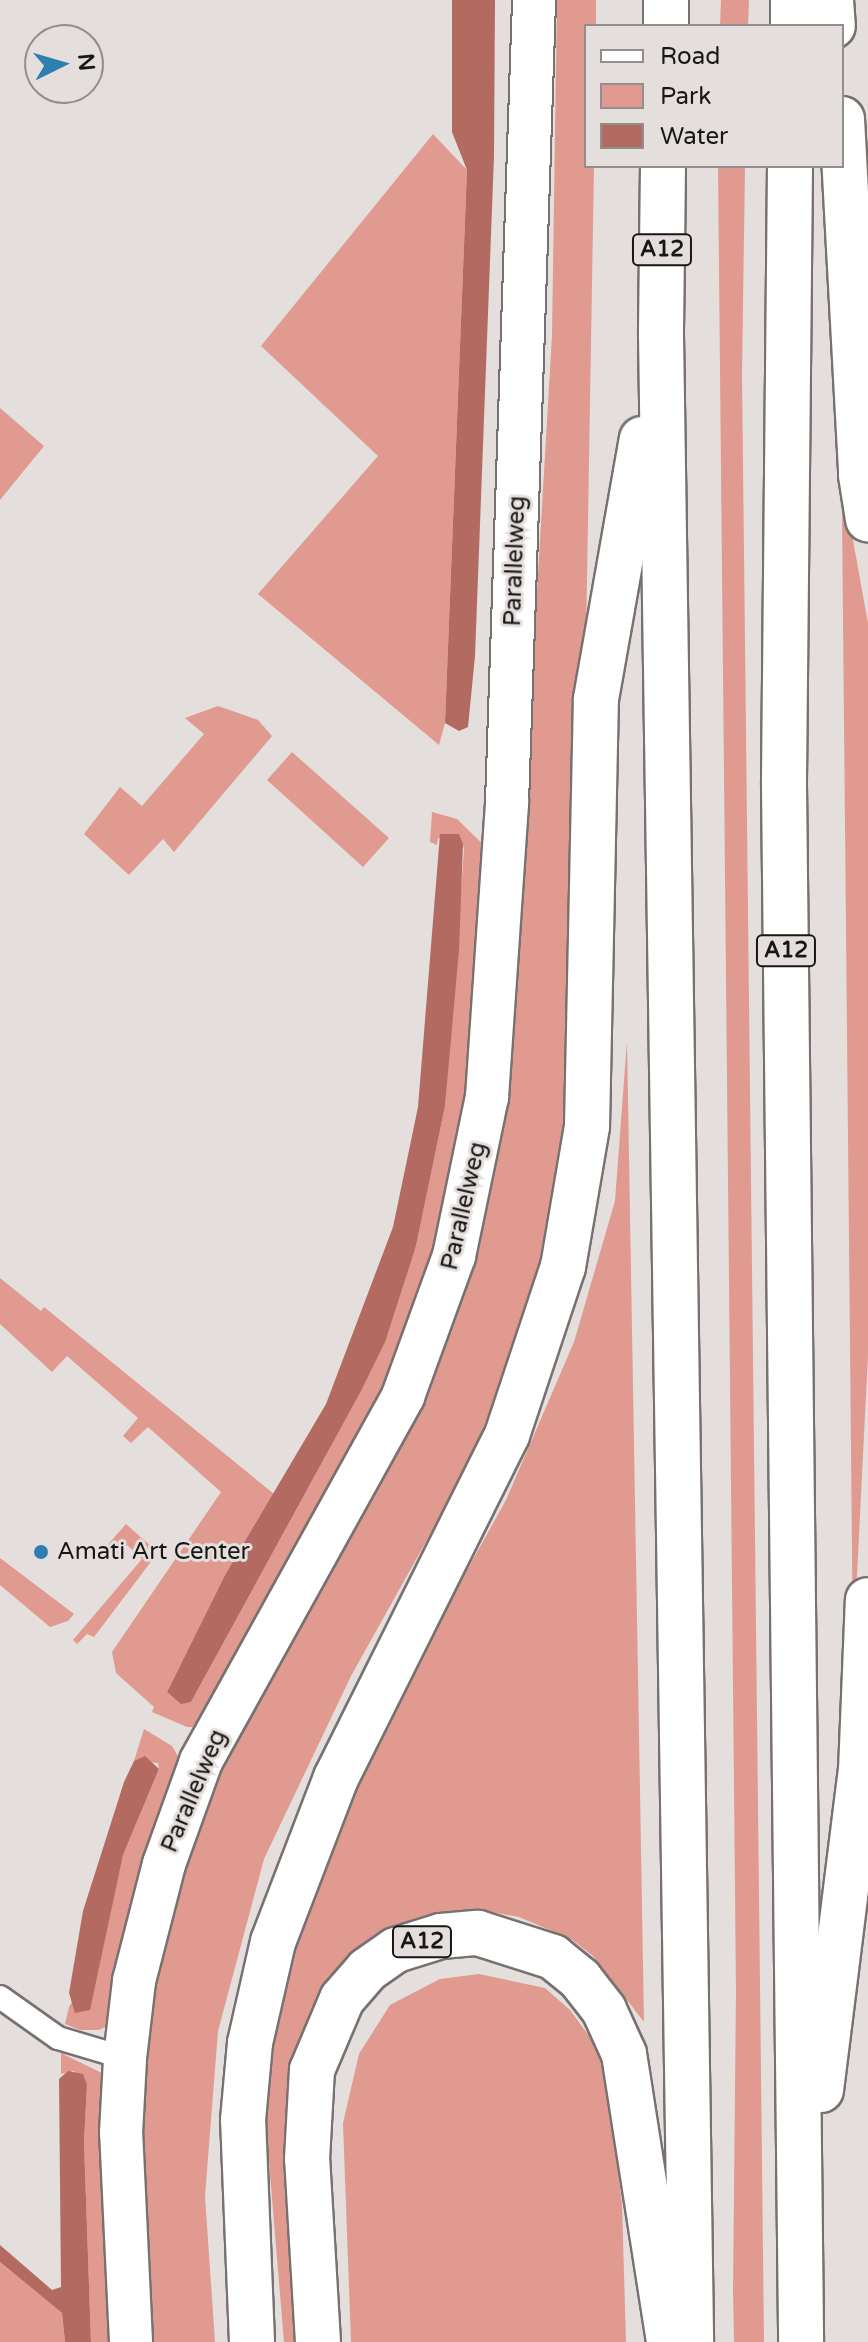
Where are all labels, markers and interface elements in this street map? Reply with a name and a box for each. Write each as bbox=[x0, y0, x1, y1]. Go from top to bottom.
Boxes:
north arrow bbox=[24, 24, 104, 104]
legend bbox=[584, 24, 844, 168]
text: Road bbox=[660, 42, 720, 71]
text: N bbox=[72, 52, 100, 72]
text: Park bbox=[660, 82, 711, 111]
text: Water bbox=[660, 122, 728, 151]
road number: A12 bbox=[630, 232, 694, 268]
street label: Parallelweg bbox=[498, 495, 532, 627]
road number: A12 bbox=[754, 933, 818, 969]
street label: Parallelweg bbox=[435, 1139, 493, 1273]
place label: Amati Art Center bbox=[57, 1538, 250, 1566]
marker: Amati Art Center bbox=[32, 1543, 50, 1561]
street label: Parallelweg bbox=[155, 1725, 233, 1857]
road number: A12 bbox=[390, 1924, 454, 1960]

